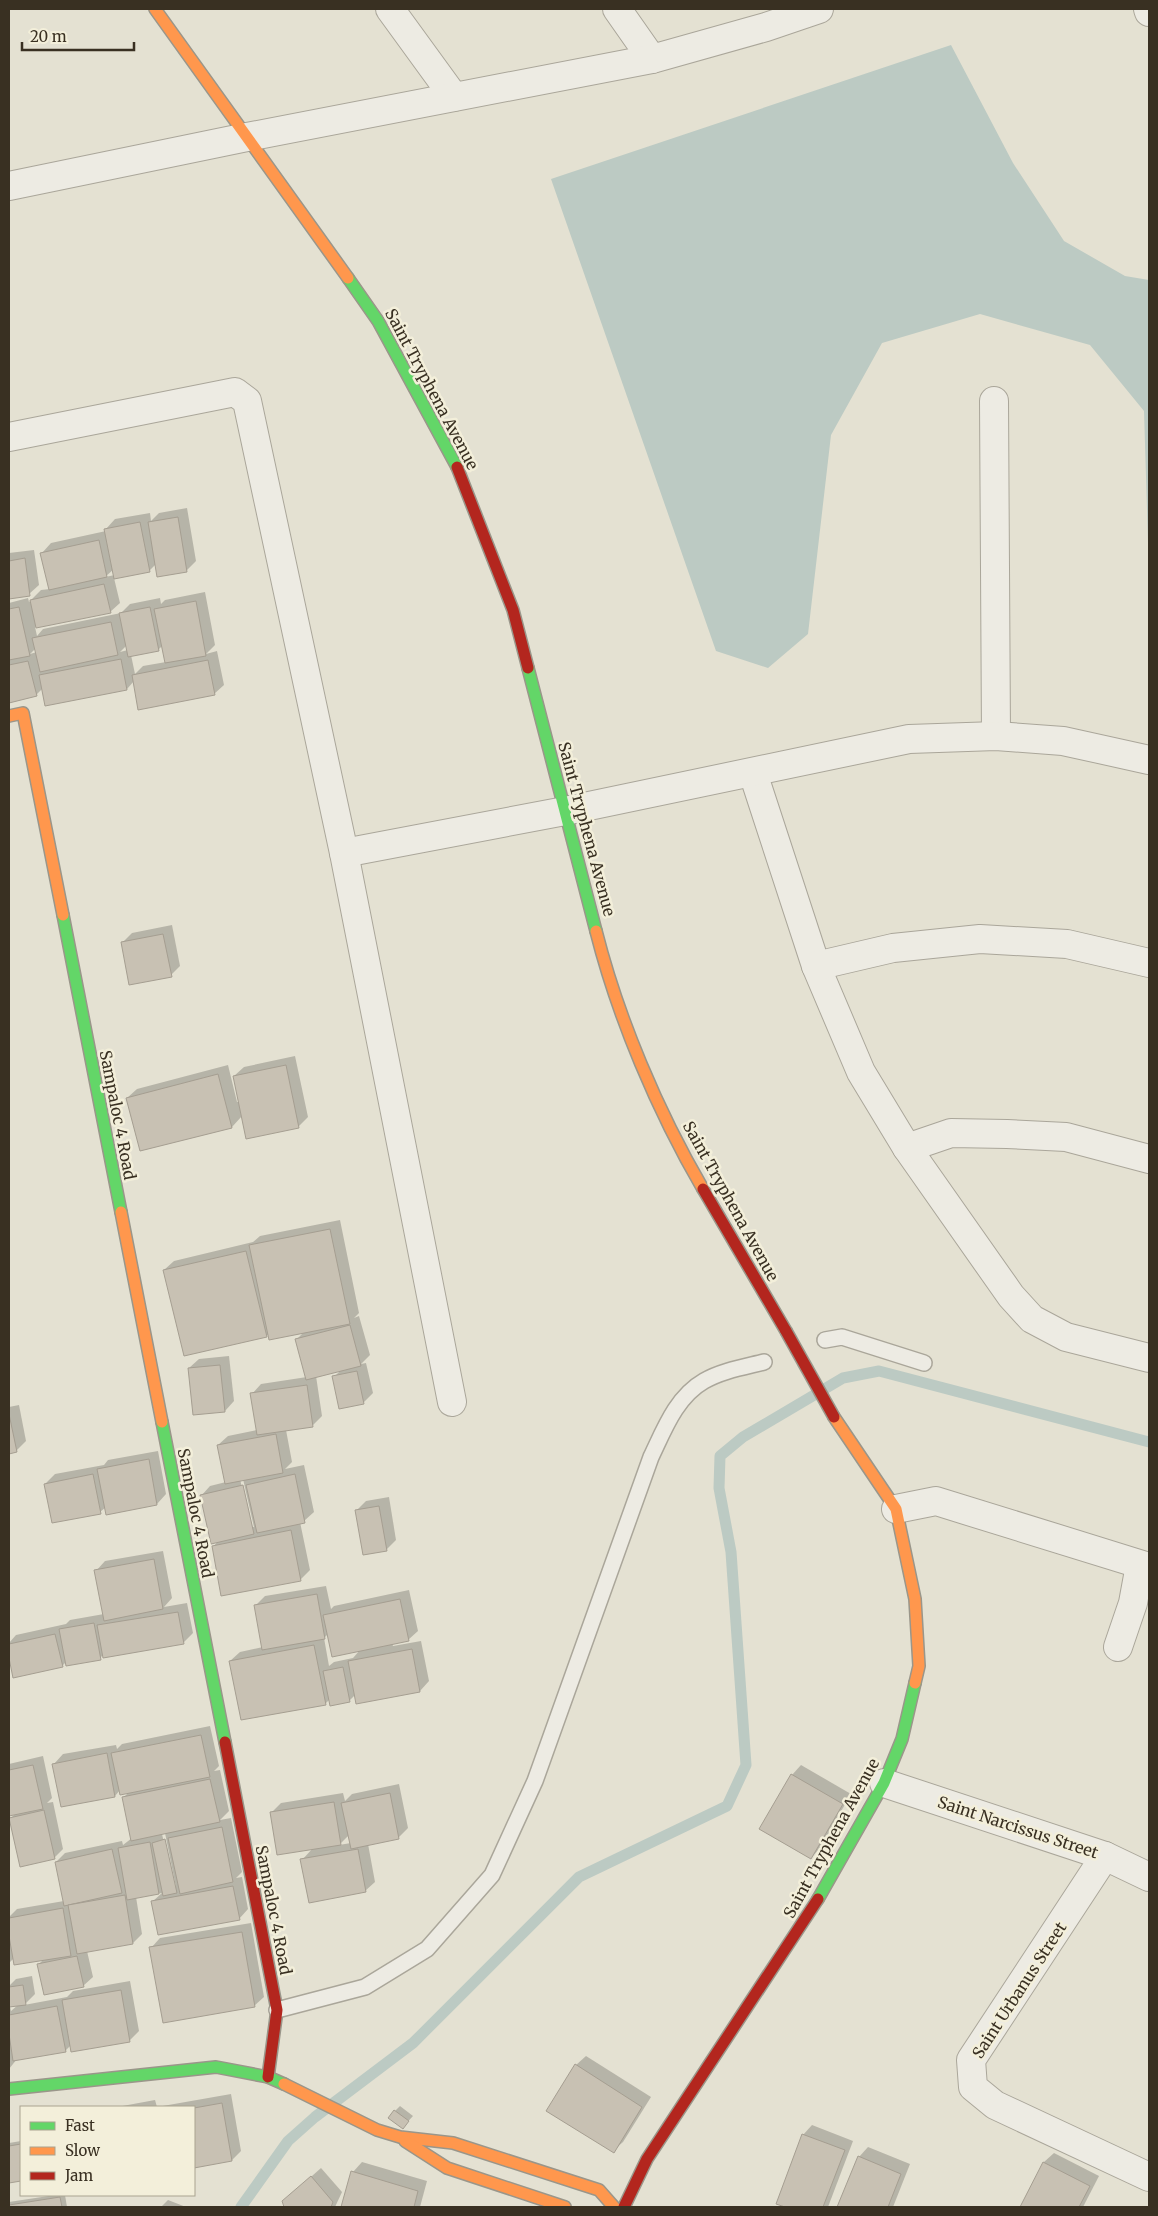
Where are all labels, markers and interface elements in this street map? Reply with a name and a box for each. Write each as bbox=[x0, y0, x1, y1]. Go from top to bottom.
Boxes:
scale bar bbox=[22, 20, 135, 52]
text: 20 m bbox=[30, 27, 67, 46]
street label: Saint Tryphena Avenue bbox=[381, 305, 483, 473]
street label: Saint Tryphena Avenue bbox=[554, 740, 620, 918]
street label: Sampaloc 4 Road bbox=[96, 1048, 140, 1182]
street label: Saint Tryphena Avenue bbox=[679, 1118, 783, 1284]
street label: Sampaloc 4 Road bbox=[174, 1446, 218, 1580]
street label: Saint Tryphena Avenue bbox=[779, 1755, 883, 1921]
street label: Saint Narcissus Street bbox=[935, 1792, 1102, 1863]
street label: Sampaloc 4 Road bbox=[252, 1843, 296, 1977]
street label: Saint Urbanus Street bbox=[967, 1918, 1071, 2062]
legend bbox=[20, 2106, 195, 2196]
text: Fast bbox=[65, 2116, 95, 2135]
text: Slow bbox=[65, 2141, 100, 2160]
text: Jam bbox=[64, 2166, 93, 2185]

